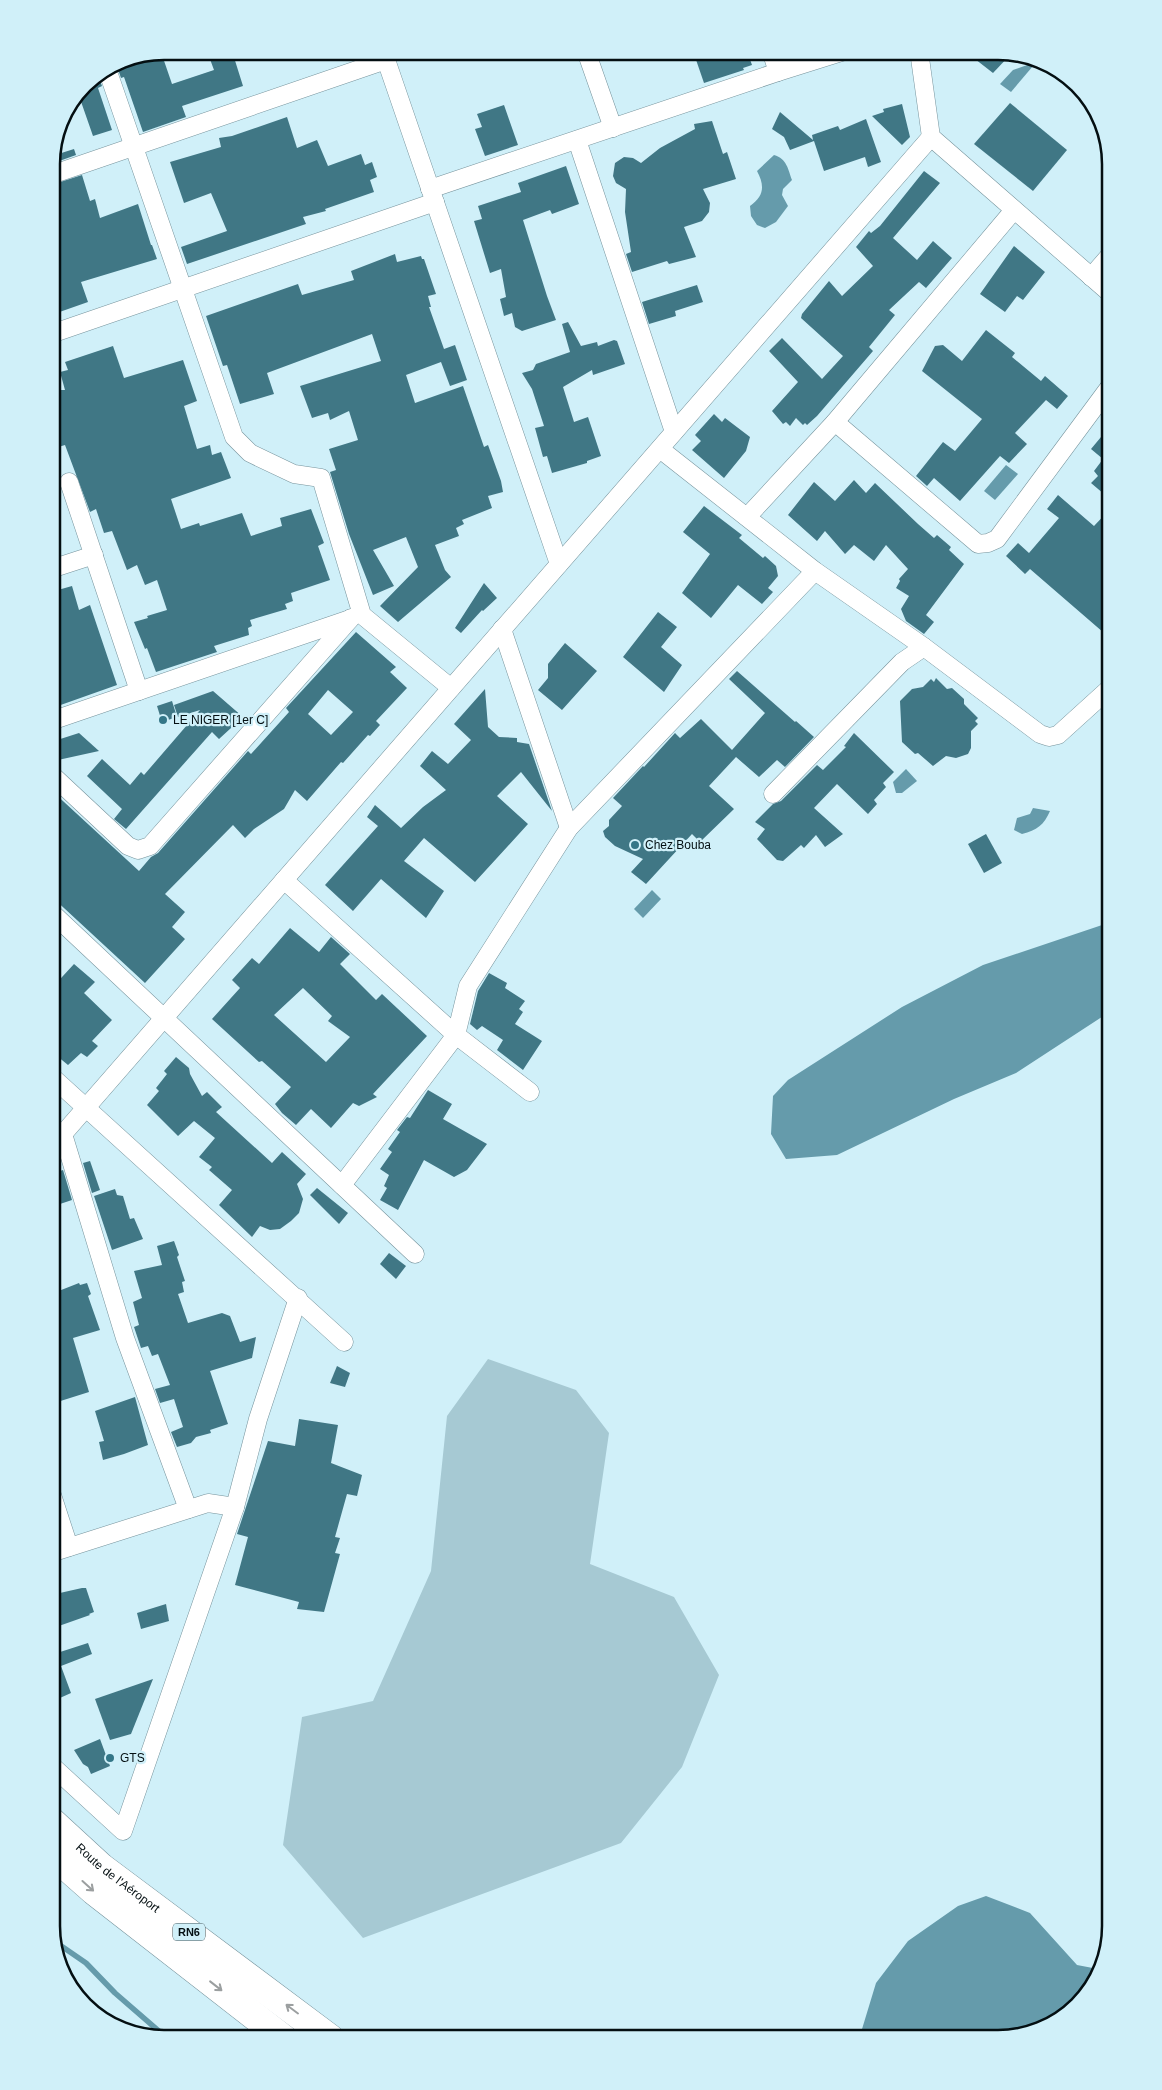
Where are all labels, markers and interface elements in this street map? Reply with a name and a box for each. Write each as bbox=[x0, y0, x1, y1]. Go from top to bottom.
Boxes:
place label: LE NIGER [1er C] bbox=[173, 713, 268, 727]
marker: LE NIGER [1er C] bbox=[157, 714, 169, 726]
place label: Chez Bouba bbox=[645, 838, 711, 852]
marker: Chez Bouba bbox=[629, 839, 641, 851]
place label: GTS bbox=[120, 1751, 145, 1765]
marker: GTS bbox=[104, 1752, 116, 1764]
street label: Route de l'Aéroport bbox=[73, 1840, 163, 1916]
one-way arrow bbox=[81, 1880, 94, 1892]
road number: RN6 bbox=[173, 1924, 205, 1940]
one-way arrow bbox=[209, 1980, 222, 1991]
one-way arrow bbox=[286, 2004, 299, 2015]

